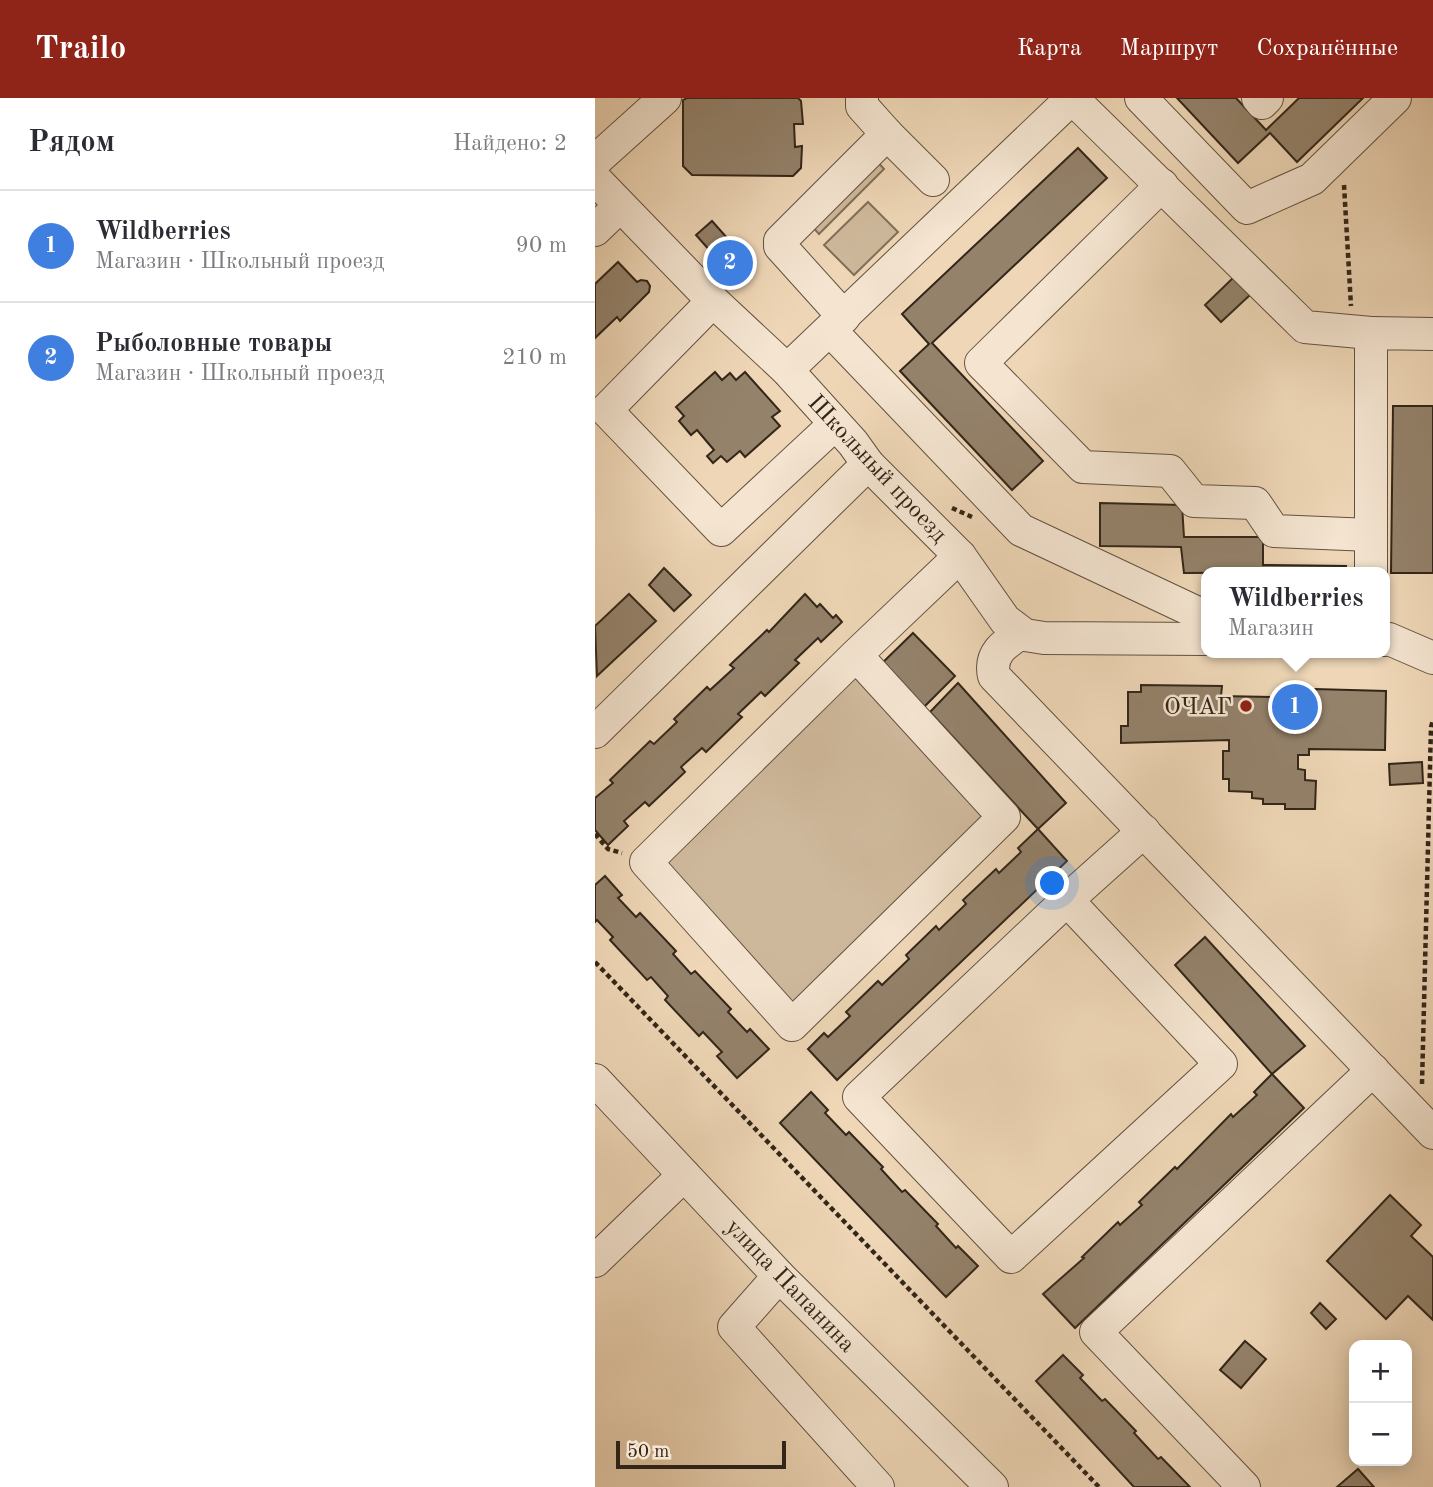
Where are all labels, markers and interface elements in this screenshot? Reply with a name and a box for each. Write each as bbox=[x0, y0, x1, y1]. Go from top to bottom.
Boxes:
text: Trailo bbox=[35, 33, 126, 66]
text: Карта bbox=[1017, 37, 1082, 61]
text: Маршрут bbox=[1120, 37, 1218, 61]
text: Сохранённые bbox=[1256, 37, 1398, 61]
text: Рядом bbox=[28, 128, 115, 158]
text: Найдено: 2 bbox=[453, 132, 567, 155]
text: Wildberries bbox=[95, 219, 231, 245]
text: 1 bbox=[44, 234, 58, 257]
text: 90 m bbox=[516, 234, 567, 257]
pin: 2 bbox=[707, 237, 753, 289]
text: Магазин · Школьный проезд bbox=[95, 250, 384, 273]
text: Рыболовные товары bbox=[95, 331, 332, 357]
text: 2 bbox=[44, 346, 58, 369]
text: 210 m bbox=[502, 346, 567, 369]
text: Магазин · Школьный проезд bbox=[95, 362, 384, 385]
street label: Школьный проезд bbox=[802, 391, 951, 548]
popup bbox=[1201, 567, 1390, 658]
text: Wildberries bbox=[1228, 586, 1363, 612]
text: Магазин bbox=[1228, 617, 1314, 640]
pin: 1 bbox=[1272, 681, 1318, 733]
place label: ОЧАГ bbox=[1164, 696, 1232, 720]
marker: ОЧАГ bbox=[1238, 698, 1254, 714]
your location bbox=[1035, 866, 1069, 900]
street label: улица Папанина bbox=[720, 1215, 859, 1358]
map controls bbox=[1349, 1340, 1412, 1466]
button: + bbox=[1349, 1340, 1412, 1403]
button: − bbox=[1349, 1403, 1412, 1466]
scale bar bbox=[616, 1438, 786, 1470]
text: 50 m bbox=[627, 1443, 669, 1462]

